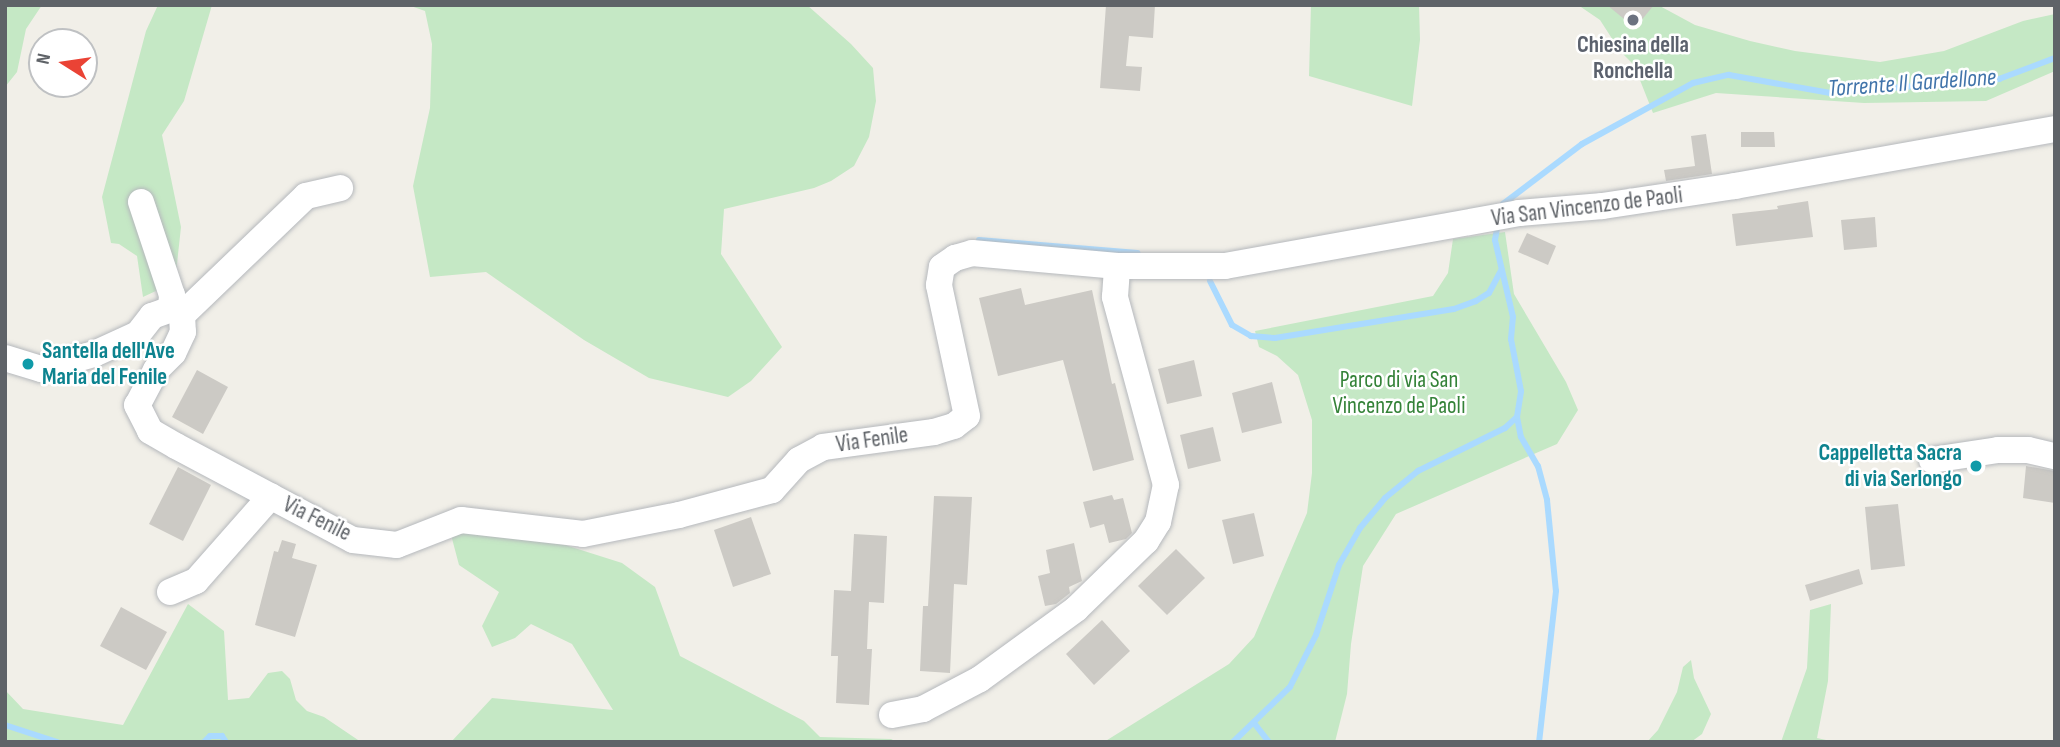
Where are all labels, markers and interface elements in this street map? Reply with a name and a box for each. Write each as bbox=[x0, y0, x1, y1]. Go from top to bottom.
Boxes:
marker: Chiesina della Ronchella bbox=[1625, 12, 1641, 28]
north arrow bbox=[28, 28, 98, 98]
place label: Chiesina della Ronchella bbox=[1577, 31, 1689, 85]
text: N bbox=[32, 52, 56, 66]
water label: Torrente Il Gardellone bbox=[1827, 63, 1997, 103]
street label: Via San Vincenzo de Paoli bbox=[1490, 182, 1684, 232]
place label: Santella dell'Ave Maria del Fenile bbox=[42, 337, 175, 391]
marker: Santella dell'Ave Maria del Fenile bbox=[20, 356, 36, 372]
park label: Parco di via San Vincenzo de Paoli bbox=[1332, 366, 1466, 420]
street label: Via Fenile bbox=[834, 421, 910, 459]
place label: Cappelletta Sacra di via Serlongo bbox=[1818, 439, 1962, 493]
marker: Cappelletta Sacra di via Serlongo bbox=[1968, 458, 1984, 474]
street label: Via Fenile bbox=[278, 491, 356, 547]

